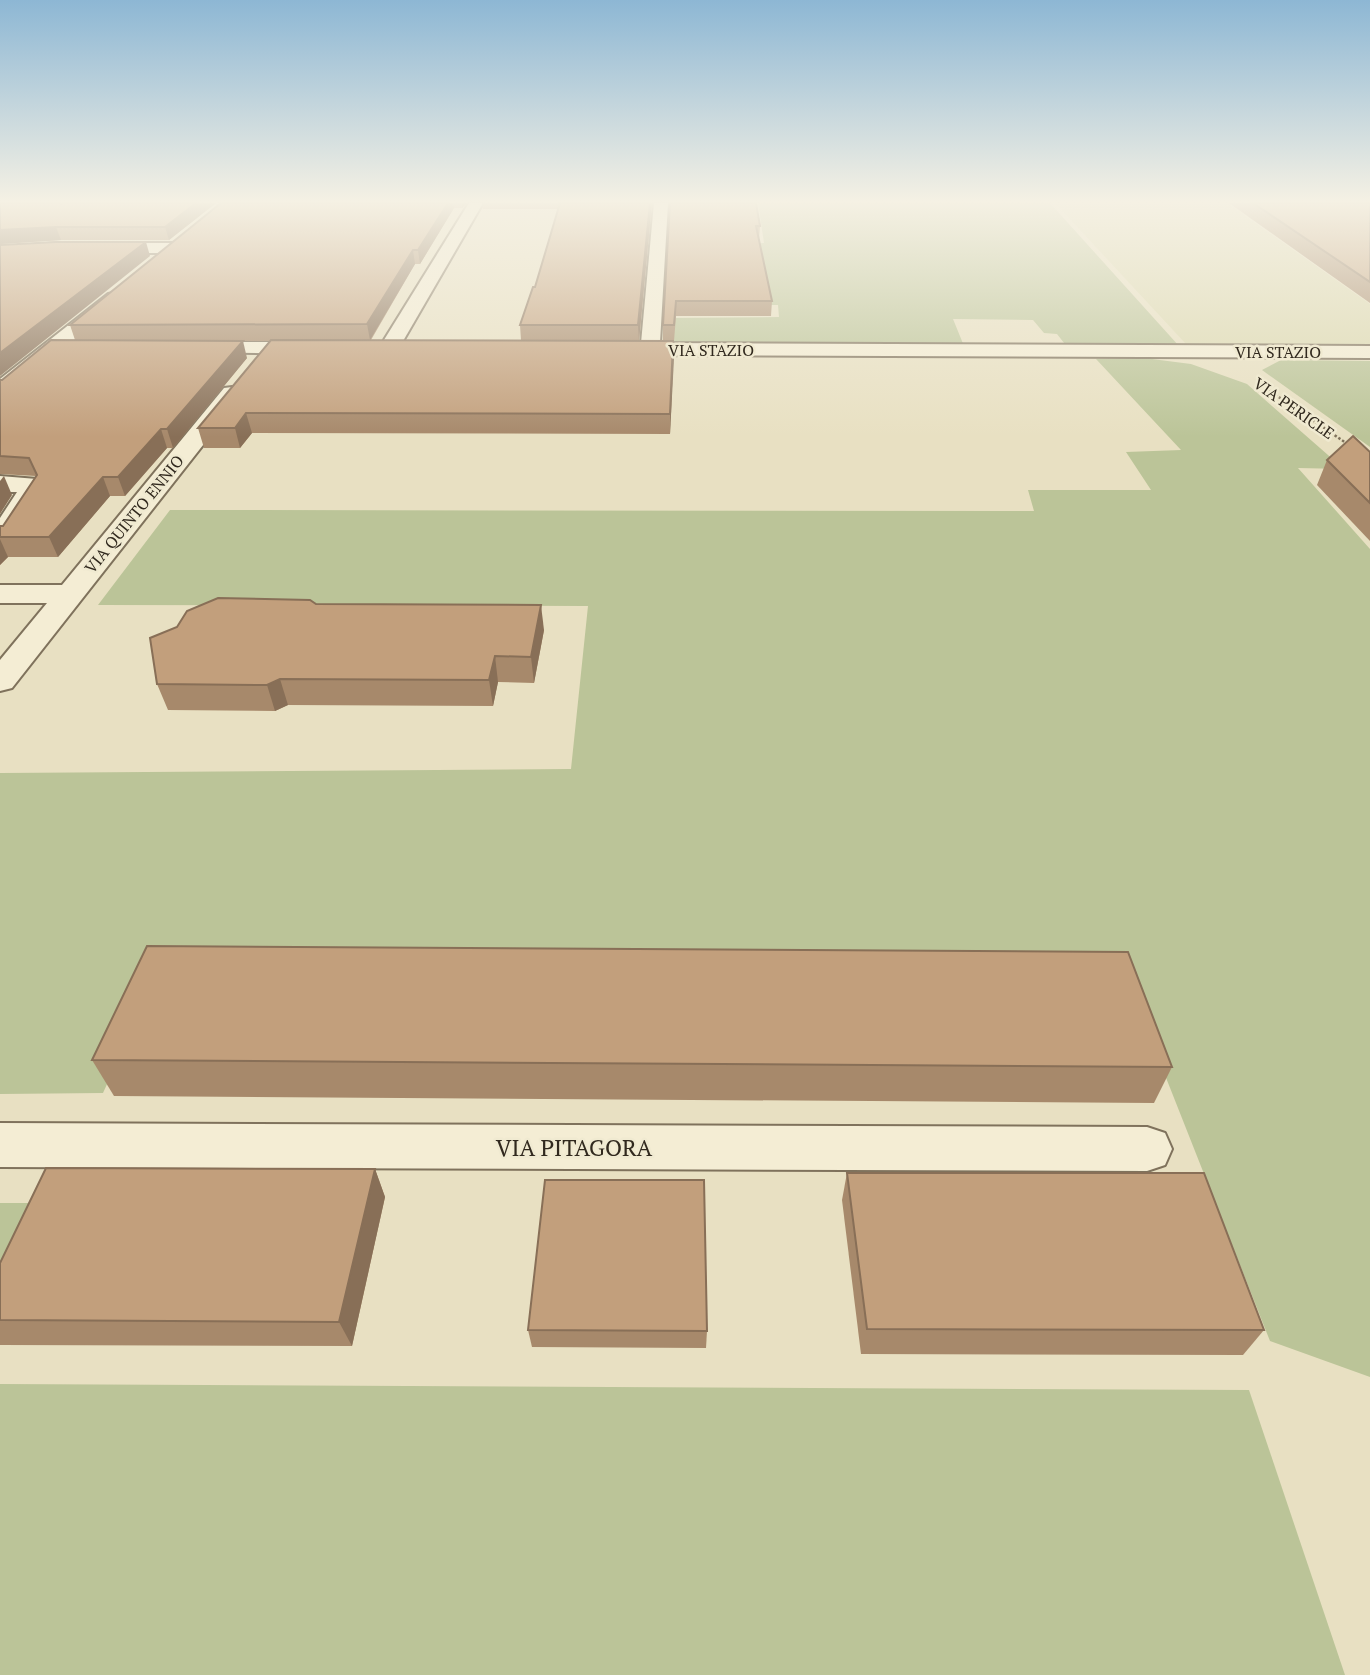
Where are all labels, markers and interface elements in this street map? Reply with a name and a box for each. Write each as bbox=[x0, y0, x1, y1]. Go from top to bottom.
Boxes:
street label: VIA STAZIO bbox=[668, 339, 754, 361]
street label: VIA STAZIO bbox=[1235, 341, 1321, 363]
street label: VIA PERICLE bbox=[1249, 372, 1339, 444]
street label: VIA QUINTO ENNIO bbox=[79, 450, 189, 578]
street label: VIA PITAGORA bbox=[496, 1132, 653, 1163]

